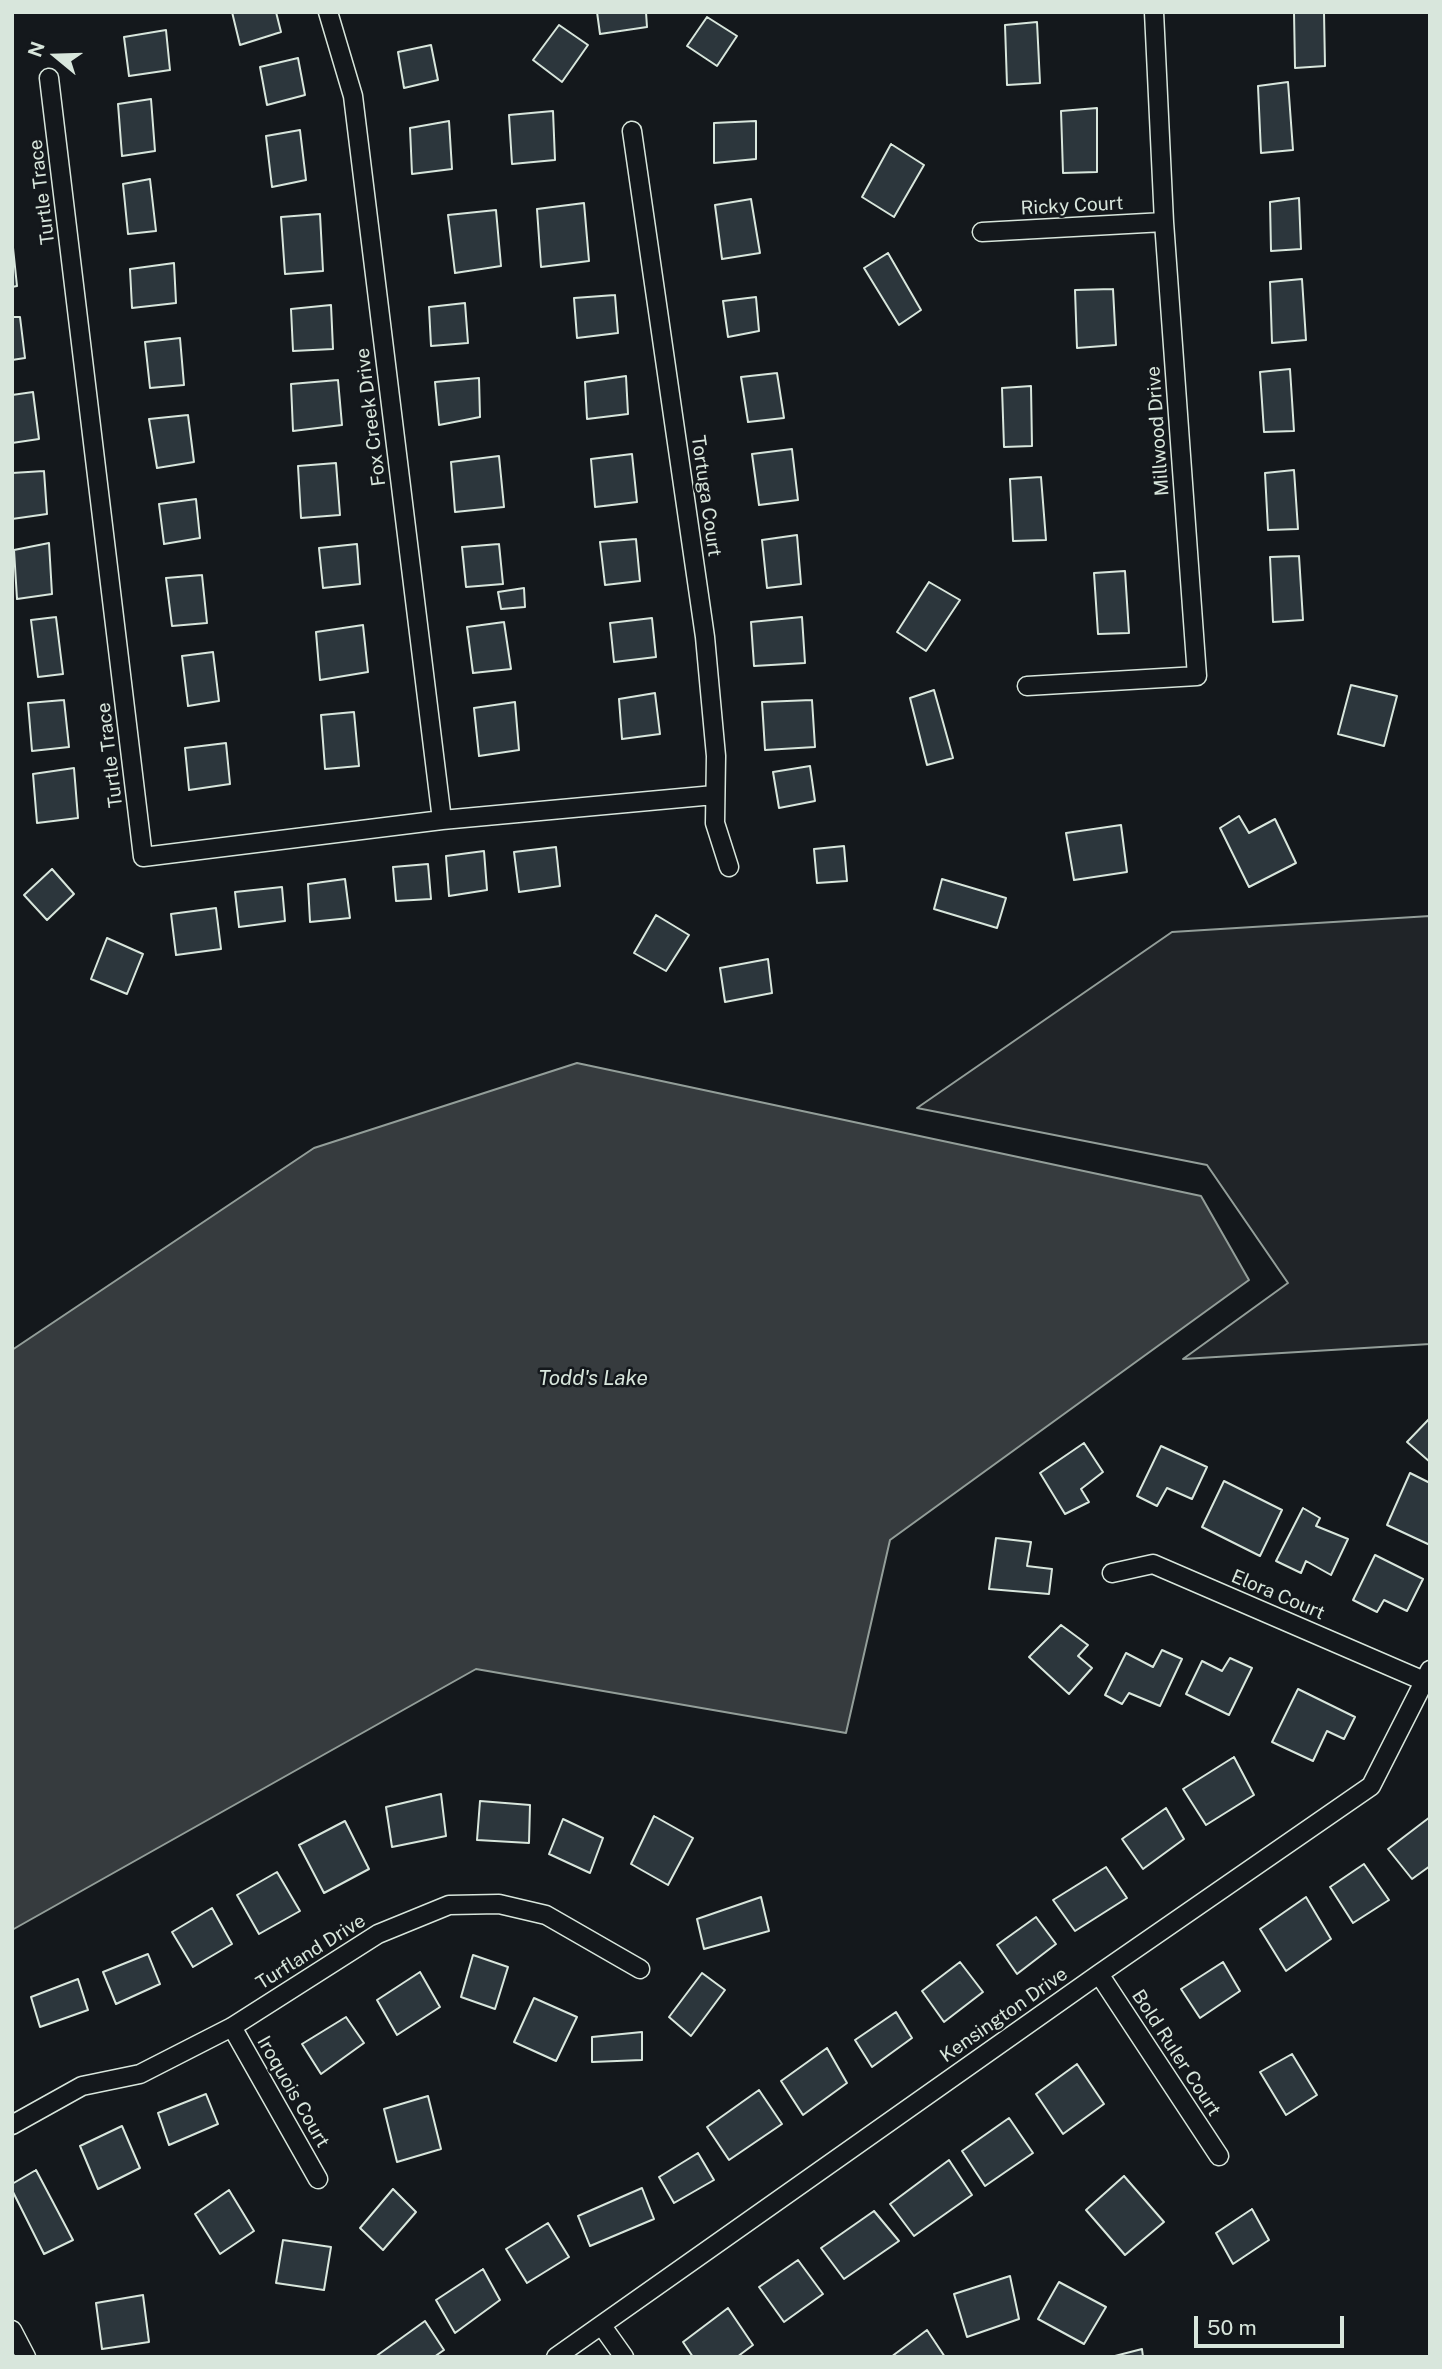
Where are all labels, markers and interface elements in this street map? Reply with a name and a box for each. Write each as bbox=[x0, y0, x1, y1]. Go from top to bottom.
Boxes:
north arrow bbox=[21, 21, 91, 91]
text: N bbox=[23, 39, 49, 60]
street label: Turtle Trace bbox=[24, 138, 60, 246]
street label: Ricky Court bbox=[1020, 192, 1124, 220]
street label: Fox Creek Drive bbox=[351, 347, 391, 487]
street label: Millwood Drive bbox=[1142, 365, 1174, 497]
street label: Tortuga Court bbox=[686, 434, 726, 558]
street label: Turtle Trace bbox=[92, 701, 128, 809]
water label: Todd's Lake bbox=[538, 1366, 648, 1392]
street label: Elora Court bbox=[1228, 1565, 1328, 1625]
street label: Turfland Drive bbox=[252, 1909, 370, 1995]
street label: Kensington Drive bbox=[936, 1963, 1072, 2067]
street label: Bold Ruler Court bbox=[1127, 1985, 1225, 2121]
street label: Iroquois Court bbox=[252, 2032, 334, 2152]
scale bar bbox=[1197, 2302, 1348, 2346]
text: 50 m bbox=[1207, 2315, 1257, 2340]

